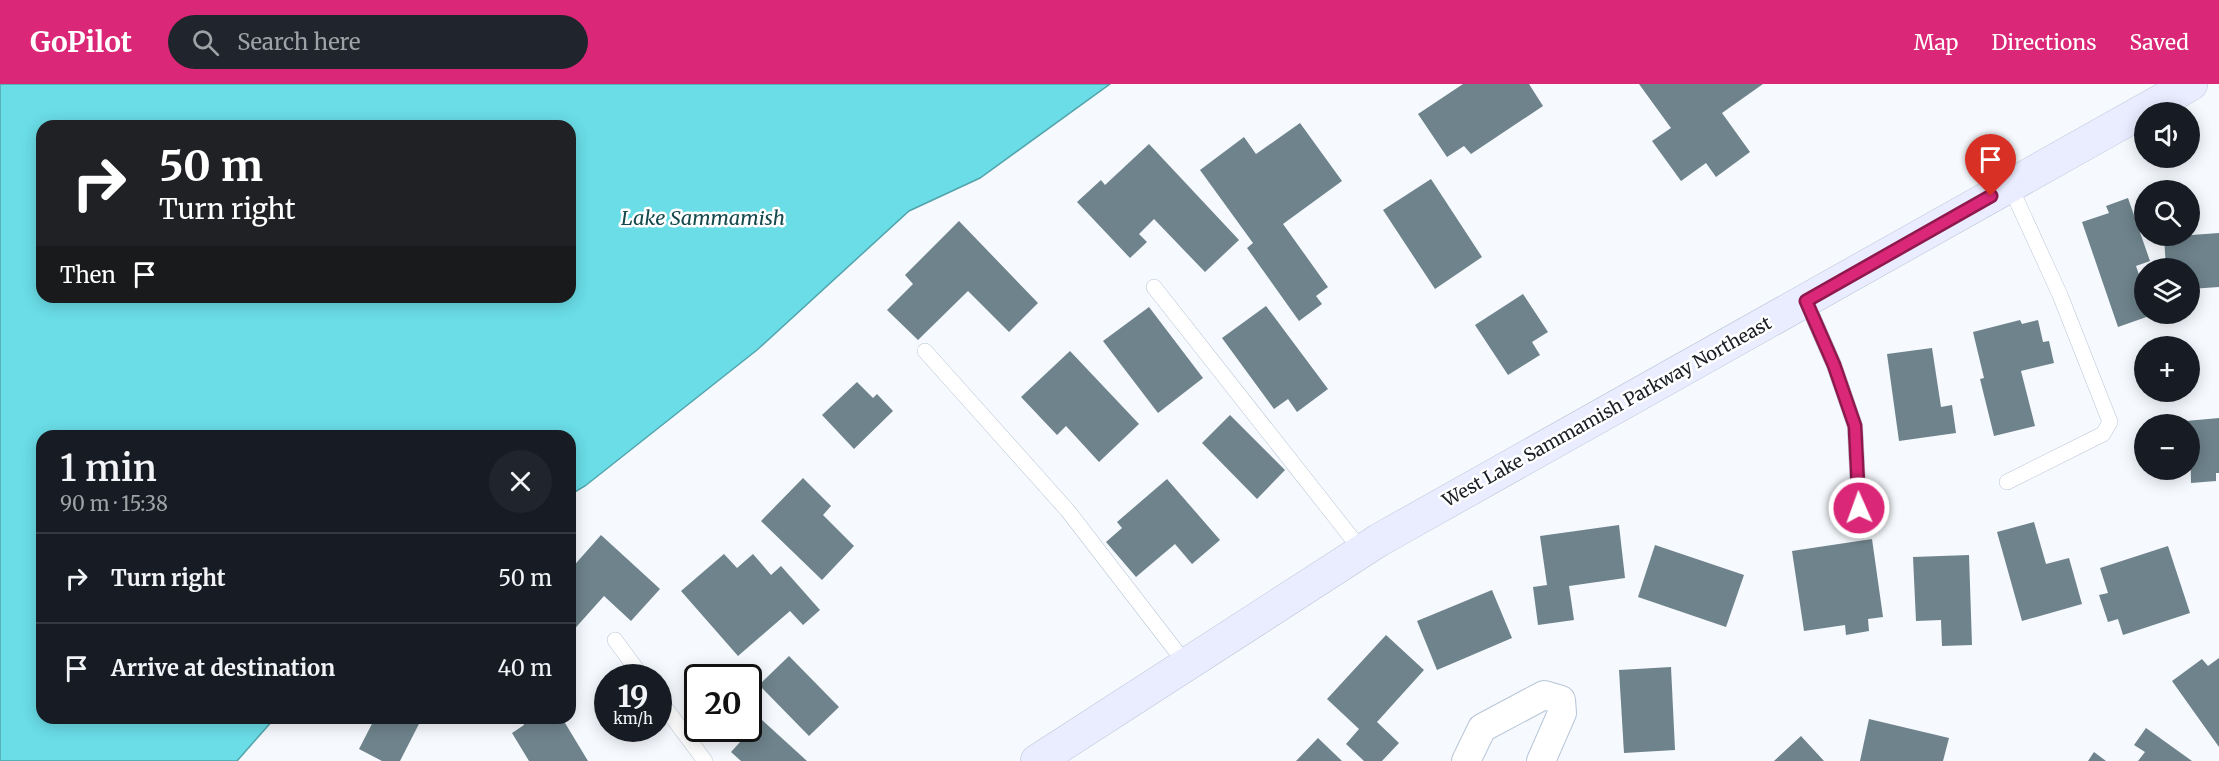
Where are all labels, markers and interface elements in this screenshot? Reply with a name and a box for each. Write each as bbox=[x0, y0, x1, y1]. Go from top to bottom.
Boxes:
search box bbox=[168, 15, 588, 69]
text: GoPilot bbox=[30, 24, 132, 60]
icon: search bbox=[189, 26, 222, 59]
text: Search here bbox=[237, 28, 361, 56]
text: Map bbox=[1914, 29, 1958, 56]
text: Directions bbox=[1991, 29, 2096, 56]
text: Saved bbox=[2129, 29, 2189, 56]
map controls bbox=[2134, 102, 2200, 480]
button: sound bbox=[2134, 102, 2200, 168]
pin bbox=[1965, 134, 2016, 196]
text: 50 m bbox=[159, 140, 263, 192]
icon: arrive bbox=[1974, 143, 2007, 176]
icon: right bbox=[60, 144, 138, 222]
button: search bbox=[2134, 180, 2200, 246]
text: Turn right bbox=[159, 192, 296, 226]
water label: Lake Sammamish bbox=[621, 205, 785, 230]
icon: arrive bbox=[128, 258, 161, 291]
button: layers bbox=[2134, 258, 2200, 324]
text: Then bbox=[60, 261, 116, 289]
street label: West Lake Sammamish Parkway Northeast bbox=[1437, 311, 1775, 512]
button: + bbox=[2134, 336, 2200, 402]
button: − bbox=[2134, 414, 2200, 480]
text: 1 min bbox=[60, 446, 157, 491]
button: close bbox=[489, 450, 552, 513]
position arrow bbox=[1827, 476, 1891, 540]
text: 90 m · 15:38 bbox=[60, 491, 168, 516]
icon: right bbox=[60, 562, 93, 595]
text: Turn right bbox=[111, 564, 225, 592]
text: 50 m bbox=[498, 564, 552, 592]
icon: arrive bbox=[60, 652, 93, 685]
text: Arrive at destination bbox=[111, 654, 335, 682]
text: 40 m bbox=[497, 654, 552, 682]
speed limit sign: 20 bbox=[684, 664, 762, 742]
text: 19 bbox=[617, 677, 649, 715]
text: km/h bbox=[613, 709, 653, 728]

